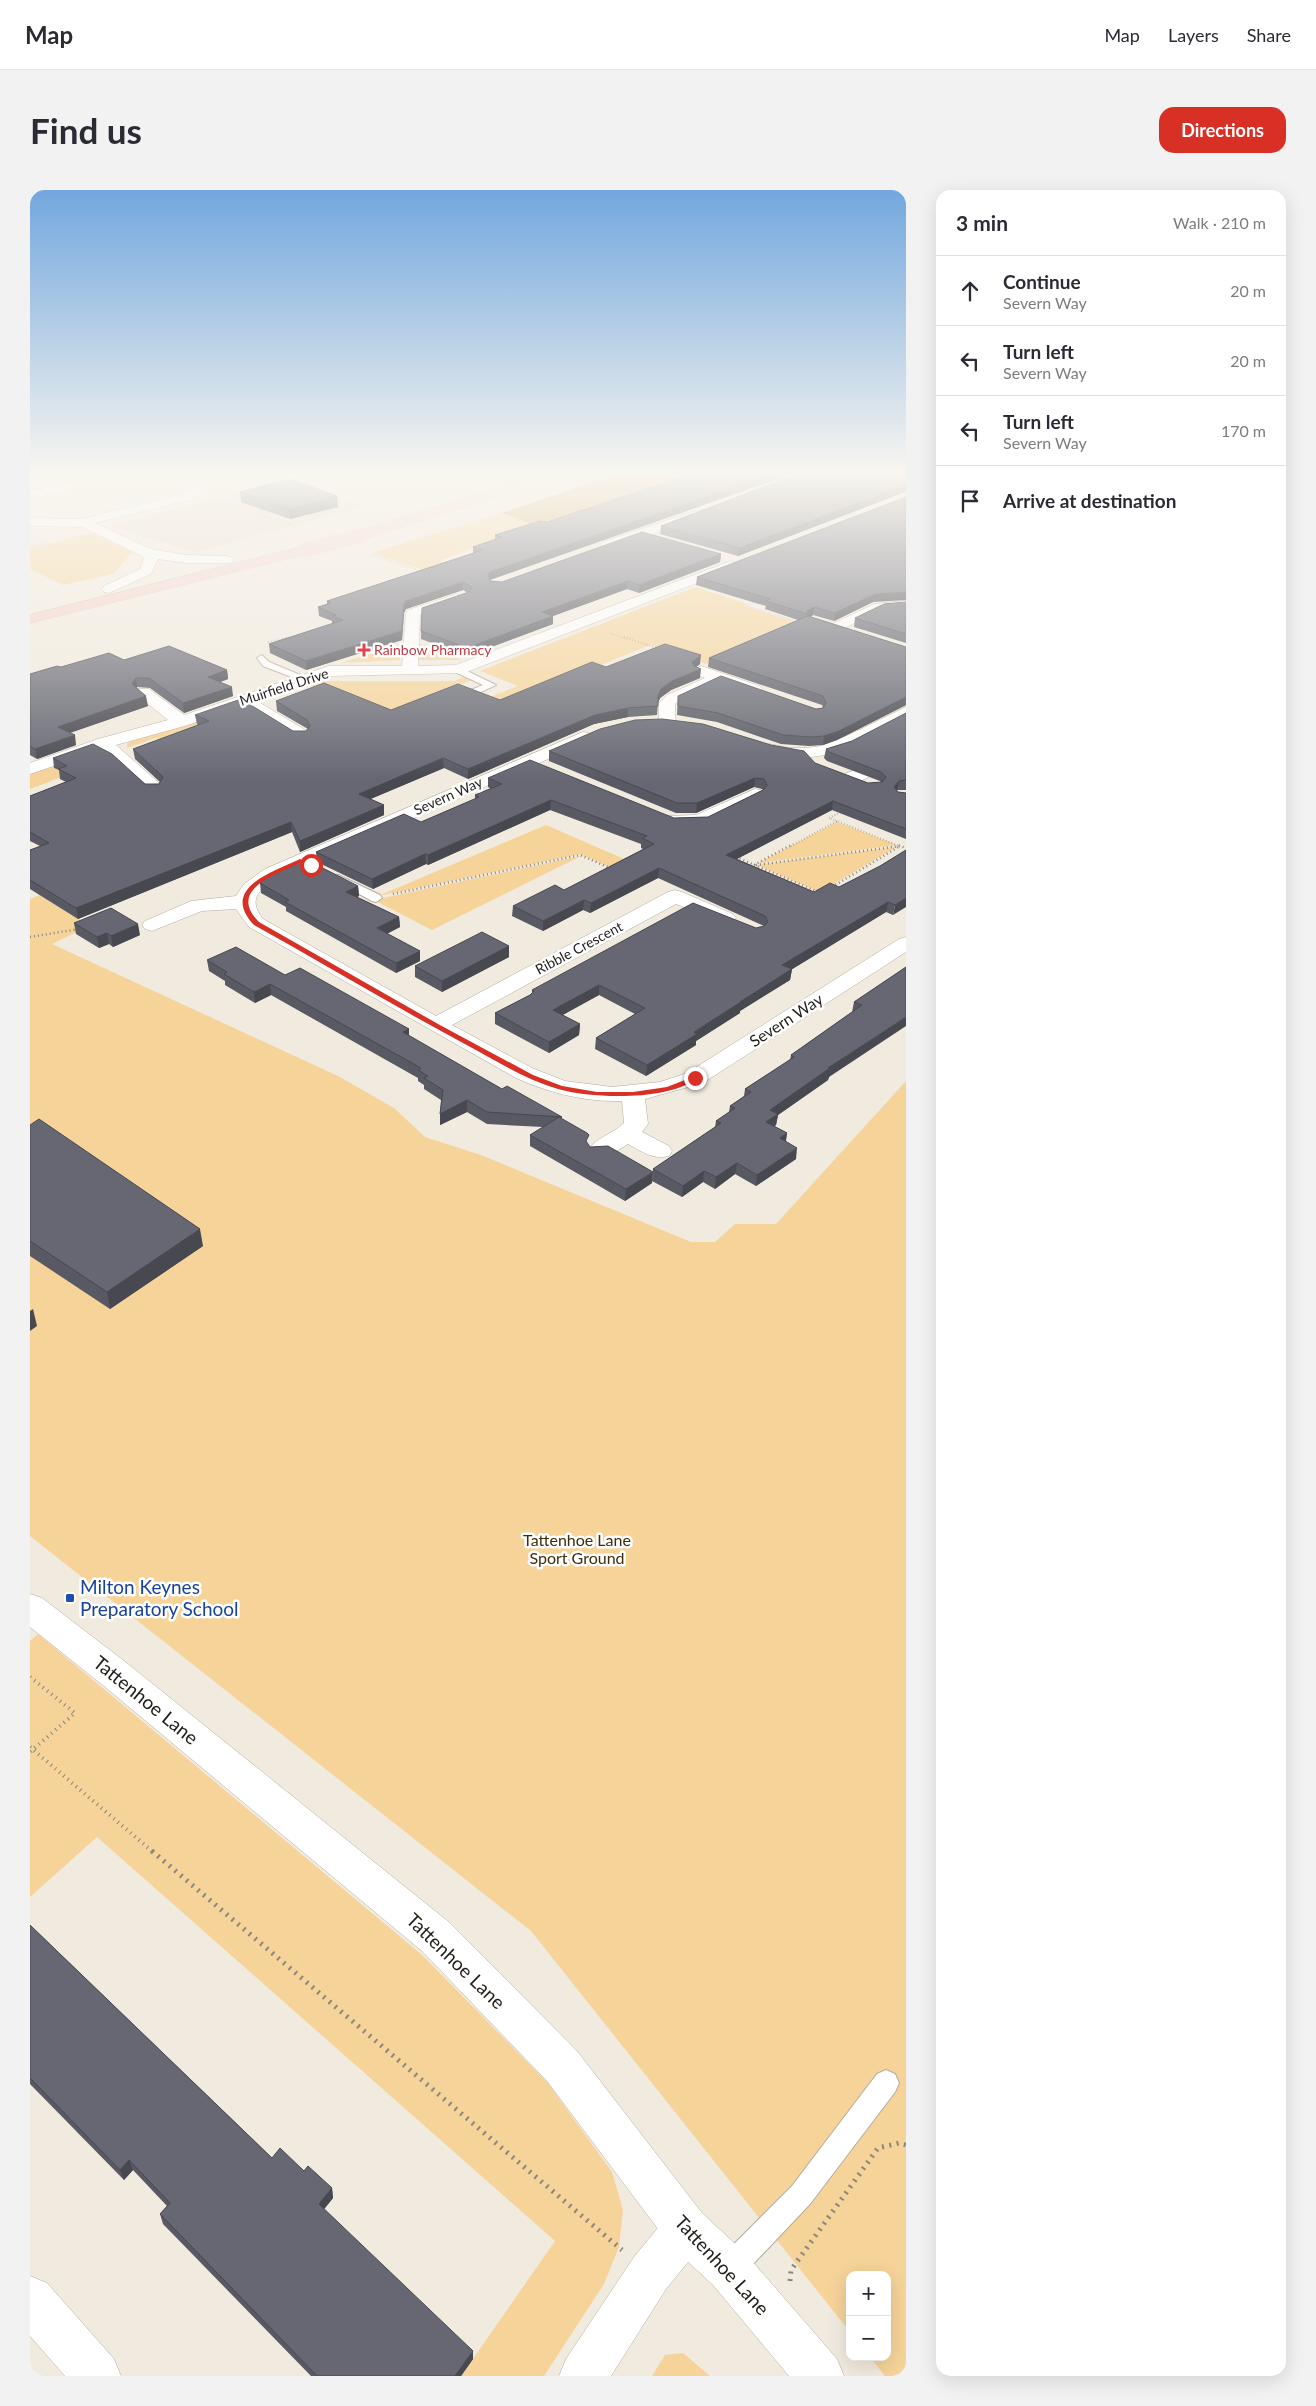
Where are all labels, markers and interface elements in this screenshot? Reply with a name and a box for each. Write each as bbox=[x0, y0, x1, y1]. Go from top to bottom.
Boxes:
text: Map bbox=[25, 20, 73, 49]
text: Map bbox=[1104, 24, 1140, 46]
text: Layers bbox=[1168, 24, 1219, 46]
text: Share bbox=[1247, 24, 1291, 46]
button: Directions bbox=[1159, 107, 1286, 153]
text: Find us bbox=[30, 109, 142, 151]
text: 3 min bbox=[956, 210, 1008, 235]
text: Walk · 210 m bbox=[1173, 213, 1266, 232]
text: Continue bbox=[1003, 270, 1081, 293]
icon: ahead bbox=[956, 277, 984, 305]
text: 20 m bbox=[1230, 281, 1266, 300]
text: Severn Way bbox=[1003, 293, 1087, 312]
text: Turn left bbox=[1003, 340, 1074, 363]
icon: left bbox=[956, 347, 984, 375]
text: 20 m bbox=[1230, 351, 1266, 370]
text: Severn Way bbox=[1003, 363, 1087, 382]
text: Turn left bbox=[1003, 410, 1074, 433]
icon: left bbox=[956, 417, 984, 445]
text: 170 m bbox=[1221, 421, 1266, 440]
text: Severn Way bbox=[1003, 433, 1087, 452]
icon: arrive bbox=[956, 487, 984, 515]
text: Arrive at destination bbox=[1003, 489, 1176, 512]
place label: Rainbow Pharmacy bbox=[374, 641, 492, 658]
marker: Rainbow Pharmacy bbox=[358, 644, 370, 656]
street label: Muirfield Drive bbox=[237, 664, 331, 709]
street label: Severn Way bbox=[411, 773, 485, 818]
route start bbox=[300, 854, 323, 877]
street label: Ribble Crescent bbox=[532, 917, 625, 978]
street label: Severn Way bbox=[745, 988, 827, 1050]
route end bbox=[684, 1067, 707, 1090]
park label: Tattenhoe Lane Sport Ground bbox=[523, 1530, 631, 1567]
place label: Milton Keynes Preparatory School bbox=[80, 1575, 239, 1620]
marker: Milton Keynes Preparatory School bbox=[64, 1592, 76, 1604]
street label: Tattenhoe Lane bbox=[89, 1650, 203, 1749]
street label: Tattenhoe Lane bbox=[402, 1908, 510, 2013]
street label: Tattenhoe Lane bbox=[670, 2210, 774, 2319]
map controls bbox=[846, 2271, 891, 2361]
button: + bbox=[846, 2271, 891, 2316]
button: − bbox=[846, 2316, 891, 2361]

